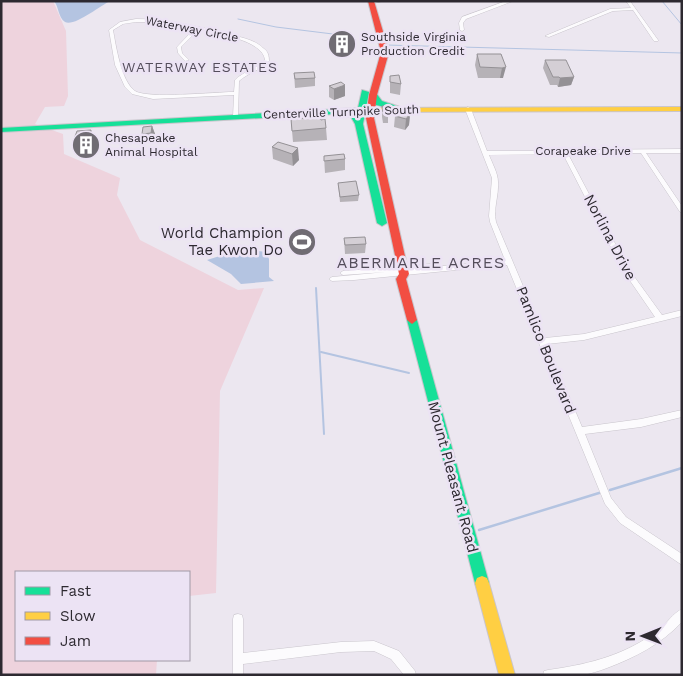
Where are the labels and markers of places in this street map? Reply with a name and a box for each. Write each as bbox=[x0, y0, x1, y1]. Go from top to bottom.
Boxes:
building icon: Southside Virginia Production Credit bbox=[327, 29, 357, 59]
place label: Southside Virginia Production Credit bbox=[361, 30, 466, 58]
building icon: Chesapeake Animal Hospital bbox=[71, 130, 101, 160]
place label: Chesapeake Animal Hospital bbox=[105, 131, 198, 159]
place label: World Champion Tae Kwon Do bbox=[161, 224, 283, 259]
sports icon: World Champion Tae Kwon Do bbox=[287, 227, 317, 257]

